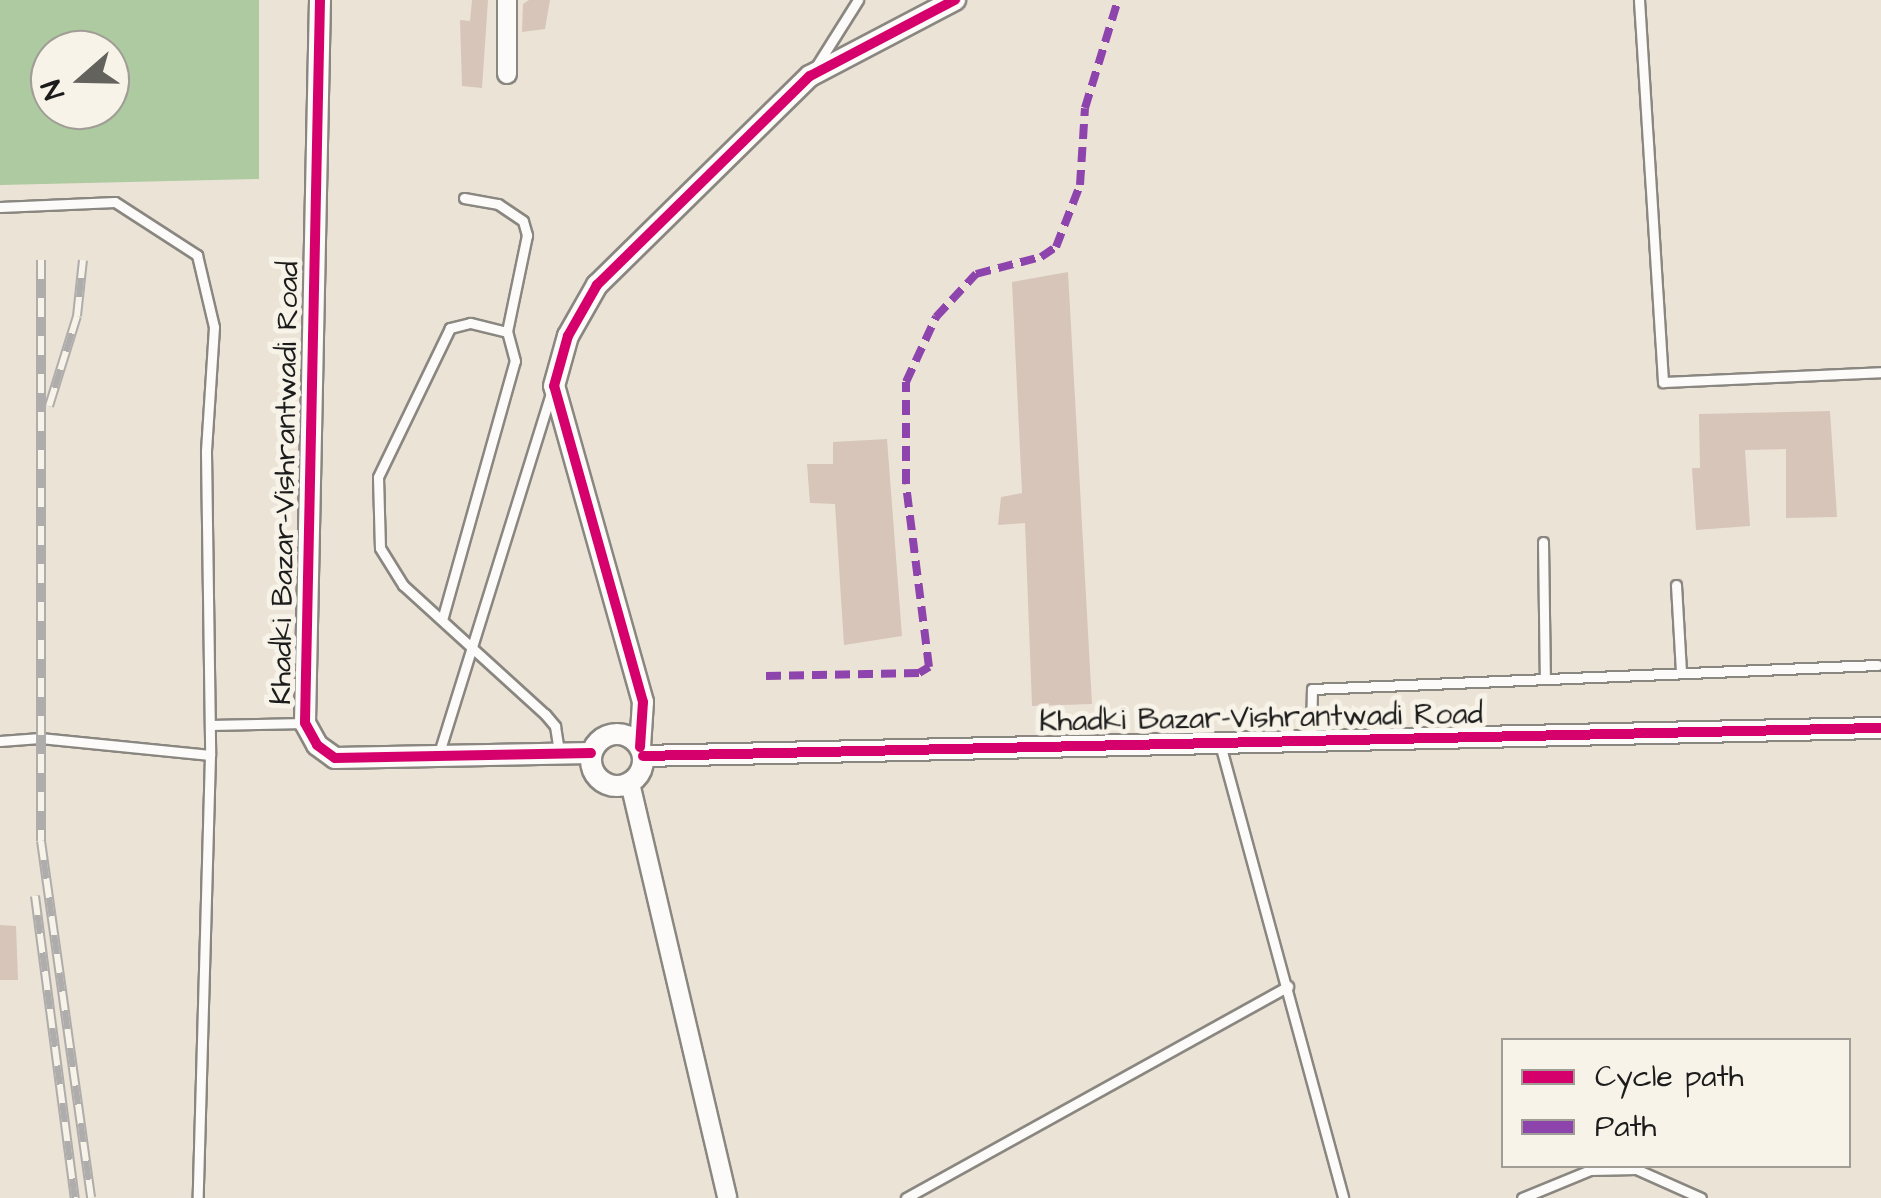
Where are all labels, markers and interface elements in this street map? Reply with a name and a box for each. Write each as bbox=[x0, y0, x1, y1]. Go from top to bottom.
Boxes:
north arrow bbox=[30, 30, 130, 130]
text: N bbox=[32, 75, 75, 105]
street label: Khadki Bazar-Vishrantwadi Road bbox=[263, 261, 307, 705]
street label: Khadki Bazar-Vishrantwadi Road bbox=[1039, 696, 1483, 740]
legend bbox=[1501, 1038, 1851, 1168]
text: Cycle path bbox=[1595, 1056, 1744, 1098]
text: Path bbox=[1595, 1106, 1656, 1148]

